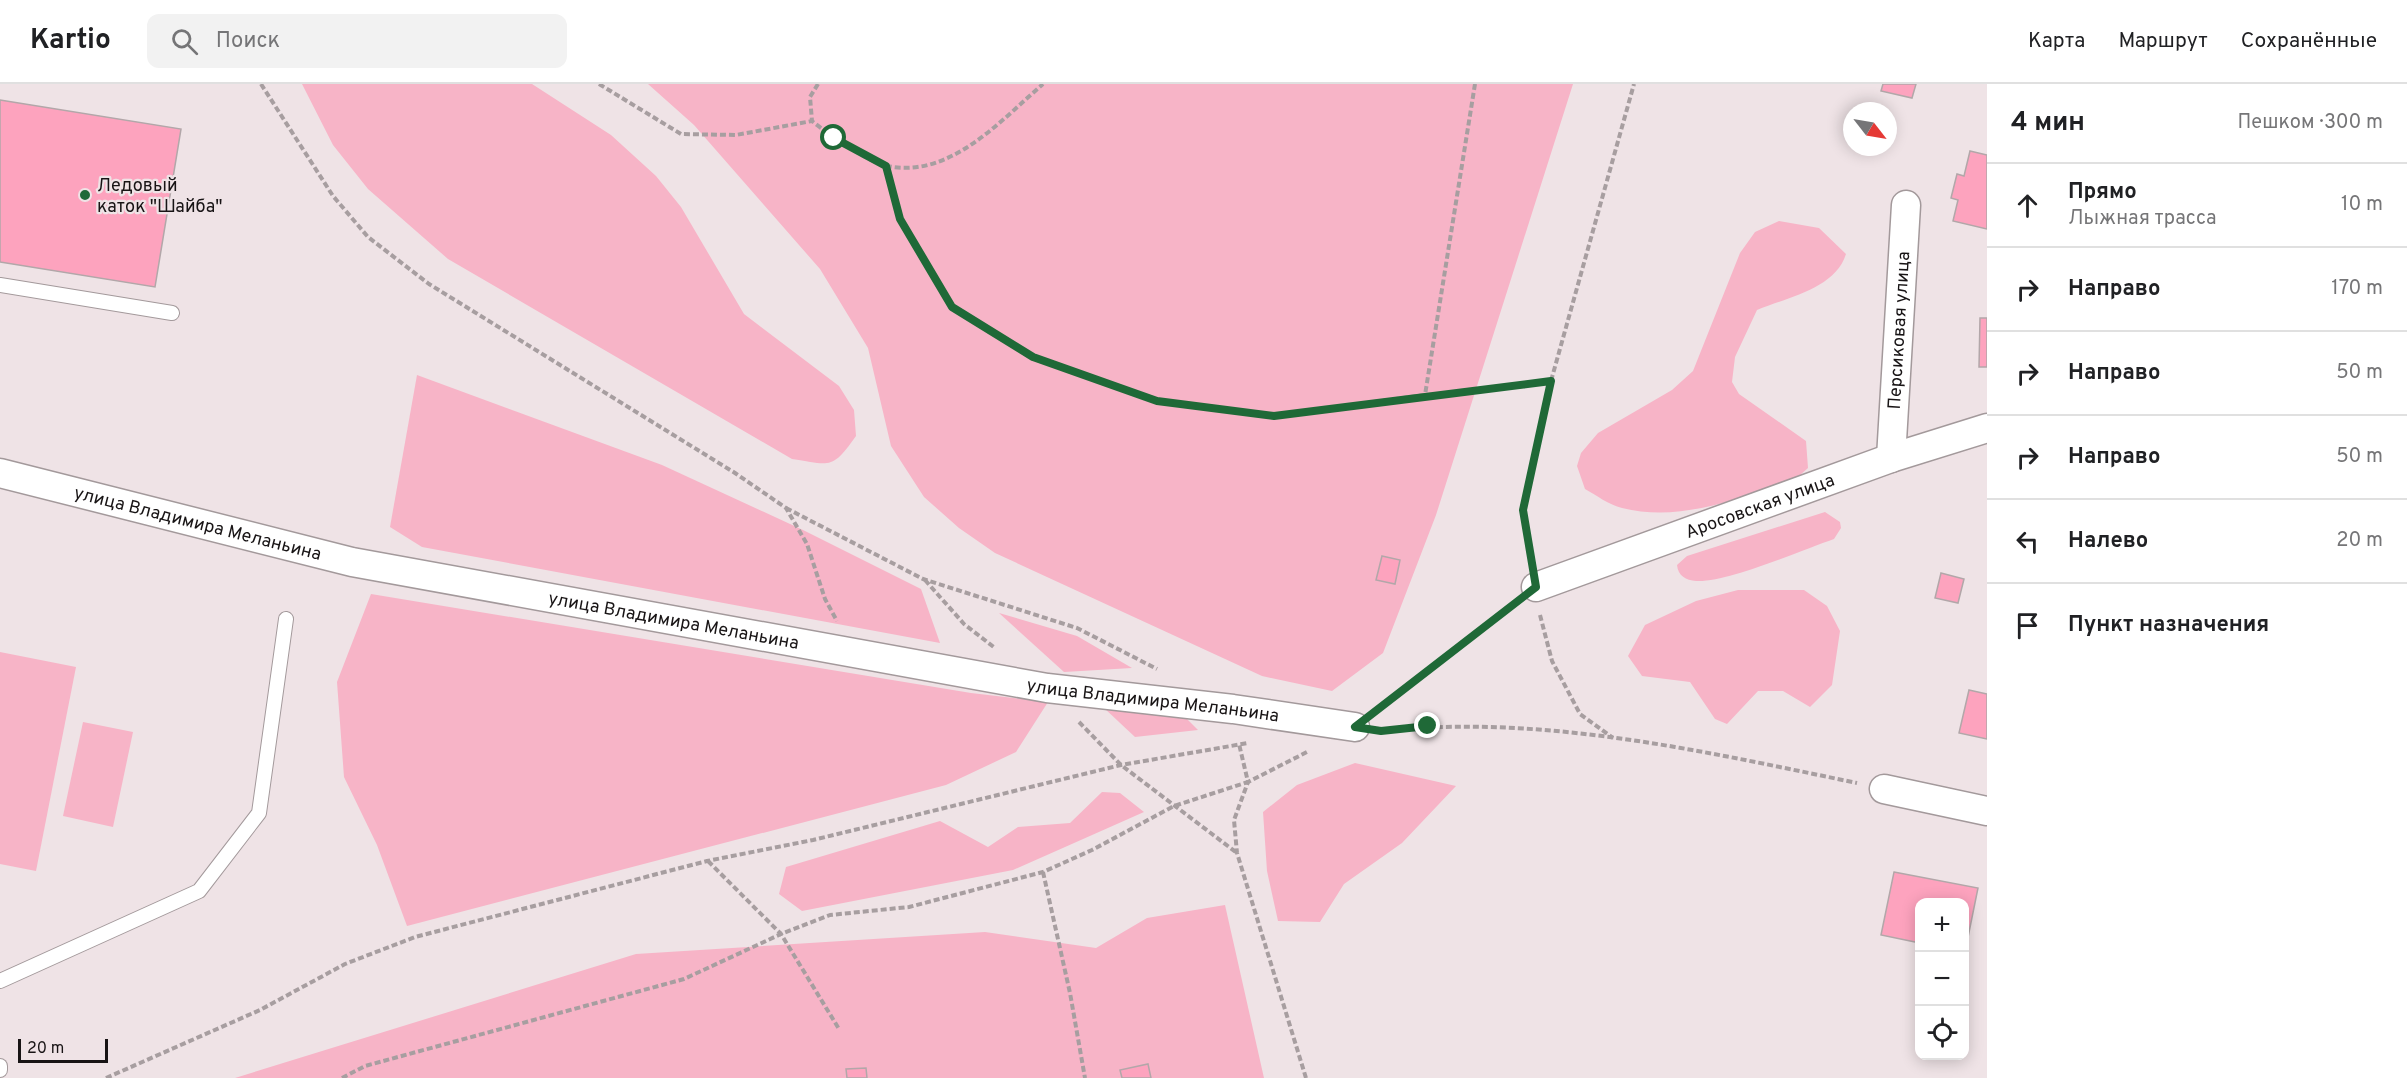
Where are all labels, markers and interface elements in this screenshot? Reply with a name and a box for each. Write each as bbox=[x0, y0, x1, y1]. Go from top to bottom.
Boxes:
search box bbox=[147, 14, 567, 68]
text: Kartio bbox=[30, 23, 111, 59]
icon: search bbox=[168, 25, 201, 58]
text: Поиск bbox=[216, 28, 280, 55]
text: Карта bbox=[2028, 28, 2085, 55]
text: Маршрут bbox=[2118, 28, 2208, 55]
text: Сохранённые bbox=[2241, 28, 2377, 55]
north arrow bbox=[1843, 102, 1897, 156]
text: 4 мин bbox=[2011, 107, 2085, 140]
text: Пешком · 300 m bbox=[2238, 110, 2383, 136]
route start bbox=[820, 124, 846, 150]
place label: Ледовый каток "Шайба" bbox=[97, 175, 222, 219]
text: Прямо bbox=[2068, 179, 2137, 206]
marker: Ледовый каток "Шайба" bbox=[78, 188, 92, 202]
icon: ahead bbox=[2011, 189, 2044, 222]
text: 10 m bbox=[2341, 192, 2383, 218]
text: Лыжная трасса bbox=[2068, 206, 2217, 232]
street label: Персиковая улица bbox=[1884, 251, 1916, 410]
icon: right bbox=[2011, 273, 2044, 306]
text: Направо bbox=[2068, 276, 2160, 303]
text: 170 m bbox=[2331, 276, 2383, 302]
icon: right bbox=[2011, 357, 2044, 390]
text: Направо bbox=[2068, 360, 2160, 387]
text: 50 m bbox=[2336, 360, 2383, 386]
icon: right bbox=[2011, 441, 2044, 474]
text: Направо bbox=[2068, 444, 2160, 471]
text: 50 m bbox=[2336, 444, 2383, 470]
street label: Аросовская улица bbox=[1682, 469, 1838, 545]
street label: улица Владимира Меланьина bbox=[71, 482, 323, 567]
icon: left bbox=[2011, 525, 2044, 558]
text: Налево bbox=[2068, 528, 2148, 555]
text: 20 m bbox=[2336, 528, 2383, 554]
street label: улица Владимира Меланьина bbox=[546, 588, 801, 656]
icon: arrive bbox=[2011, 609, 2044, 642]
text: Пункт назначения bbox=[2068, 612, 2269, 639]
street label: улица Владимира Меланьина bbox=[1024, 674, 1281, 729]
route end bbox=[1414, 712, 1440, 738]
map controls bbox=[1915, 898, 1969, 1060]
button: + bbox=[1915, 898, 1969, 952]
button: − bbox=[1915, 952, 1969, 1006]
button: locate bbox=[1915, 1006, 1969, 1060]
scale bar bbox=[18, 1036, 108, 1064]
text: 20 m bbox=[27, 1039, 64, 1059]

